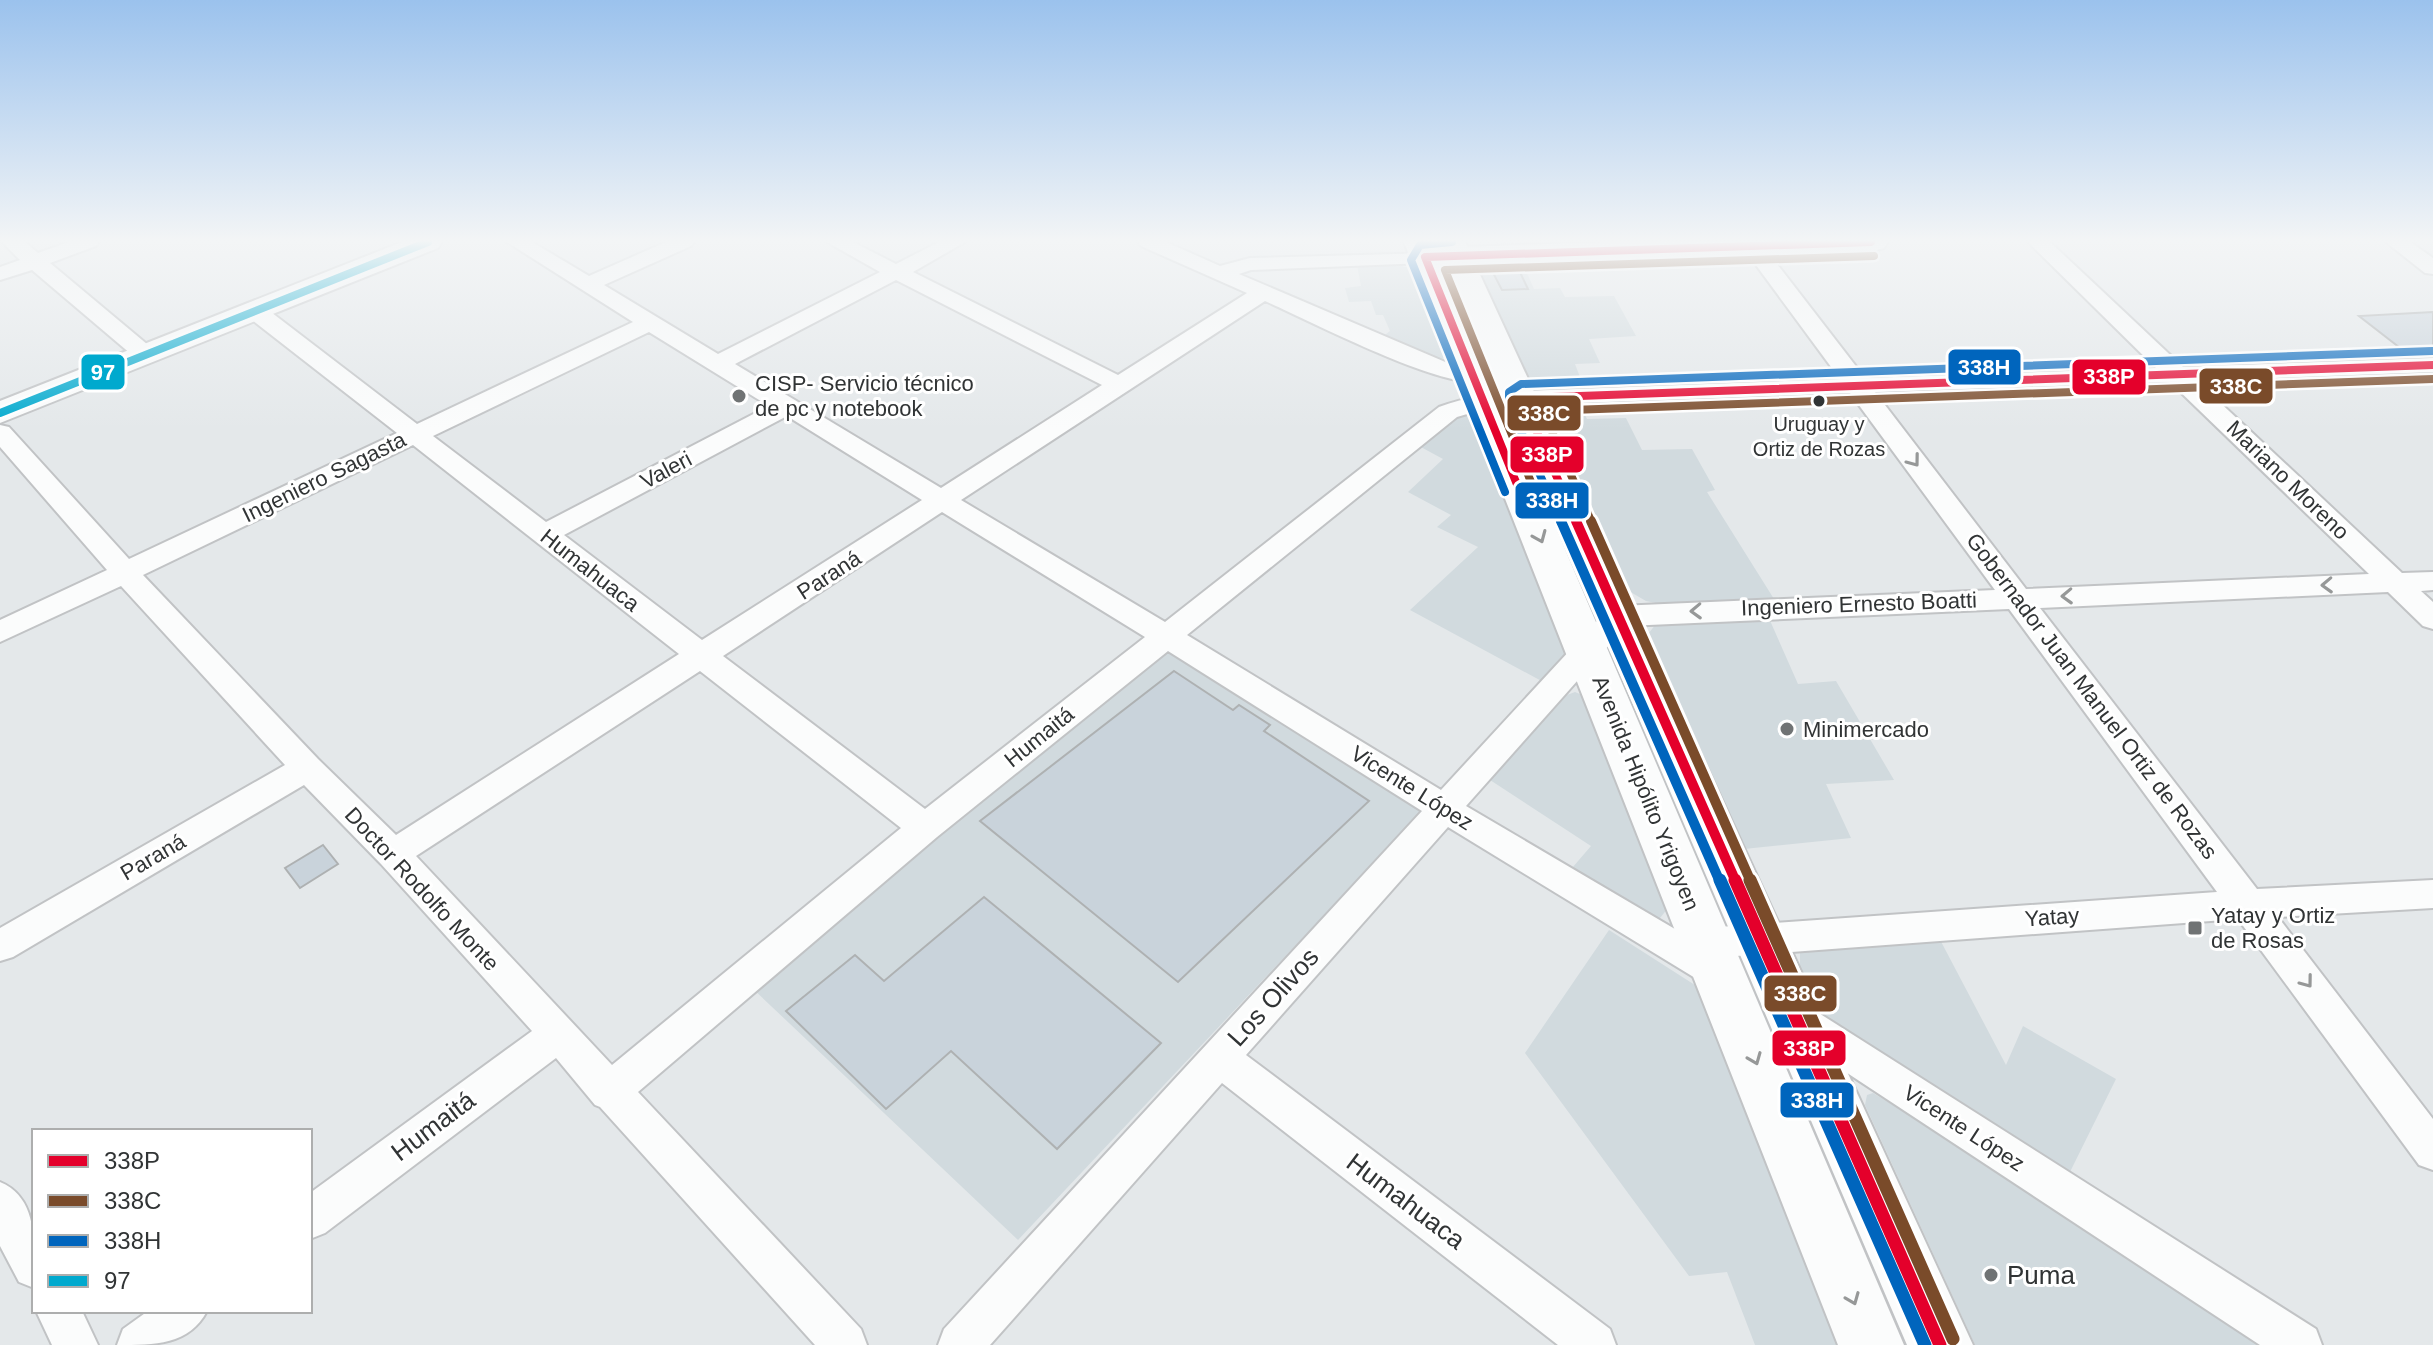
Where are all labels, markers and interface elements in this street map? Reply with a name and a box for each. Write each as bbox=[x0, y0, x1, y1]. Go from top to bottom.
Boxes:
line badge: 338H bbox=[1947, 348, 2022, 386]
line badge: 97 bbox=[80, 353, 126, 391]
text: 338H bbox=[1958, 355, 2010, 380]
line badge: 338P bbox=[2071, 358, 2147, 396]
text: 97 bbox=[91, 360, 115, 385]
text: 338P bbox=[2083, 364, 2135, 389]
line badge: 338C bbox=[2198, 367, 2274, 405]
place label: CISP- Servicio técnico de pc y notebook bbox=[755, 371, 974, 421]
text: 338C bbox=[2210, 374, 2262, 399]
marker: CISP- Servicio técnico de pc y notebook bbox=[730, 387, 748, 405]
marker: Uruguay y Ortiz de Rozas bbox=[1811, 393, 1827, 409]
line badge: 338C bbox=[1506, 394, 1582, 432]
text: 338C bbox=[1518, 401, 1570, 426]
place label: Uruguay y Ortiz de Rozas bbox=[1753, 413, 1885, 460]
street label: Mariano Moreno bbox=[2222, 415, 2354, 545]
street label: Ingeniero Sagasta bbox=[238, 426, 410, 527]
line badge: 338P bbox=[1509, 435, 1585, 474]
text: 338P bbox=[1521, 442, 1573, 467]
street label: Valeri bbox=[636, 446, 696, 494]
one-way arrow bbox=[1905, 452, 1919, 467]
line badge: 338H bbox=[1514, 481, 1590, 520]
text: 338H bbox=[1526, 488, 1578, 513]
street label: Humahuaca bbox=[536, 524, 645, 617]
street label: Gobernador Juan Manuel Ortiz de Rozas bbox=[1961, 528, 2223, 864]
one-way arrow bbox=[1530, 529, 1546, 543]
street label: Paraná bbox=[792, 545, 866, 605]
one-way arrow bbox=[2320, 577, 2333, 594]
street label: Ingeniero Ernesto Boatti bbox=[1741, 587, 1977, 621]
one-way arrow bbox=[2060, 587, 2073, 604]
one-way arrow bbox=[1689, 602, 1702, 619]
street label: Avenida Hipólito Yrigoyen bbox=[1587, 672, 1705, 914]
street label: Humaitá bbox=[999, 701, 1079, 772]
place label: Minimercado bbox=[1803, 717, 1929, 742]
marker: Minimercado bbox=[1778, 720, 1796, 738]
street label: Vicente López bbox=[1346, 741, 1478, 835]
street label: Doctor Rodolfo Monte bbox=[340, 802, 504, 976]
street label: Paraná bbox=[116, 828, 191, 886]
street label: Yatay bbox=[2024, 903, 2080, 931]
place label: Yatay y Ortiz de Rosas bbox=[2211, 903, 2335, 953]
marker: Yatay y Ortiz de Rosas bbox=[2186, 919, 2204, 937]
street label: Los Olivos bbox=[1221, 942, 1325, 1052]
one-way arrow bbox=[2297, 973, 2311, 987]
line badge: 338C bbox=[1763, 974, 1838, 1013]
text: 338C bbox=[1774, 981, 1826, 1006]
line badge: 338P bbox=[1771, 1029, 1847, 1067]
text: 338P bbox=[1783, 1036, 1835, 1061]
one-way arrow bbox=[1745, 1050, 1761, 1065]
street label: Vicente López bbox=[1899, 1080, 2029, 1176]
line badge: 338H bbox=[1779, 1081, 1855, 1119]
street label: Humaitá bbox=[385, 1085, 481, 1167]
text: 338H bbox=[1791, 1088, 1843, 1113]
legend bbox=[32, 1129, 312, 1313]
text: 338P bbox=[104, 1147, 160, 1174]
street label: Humahuaca bbox=[1341, 1147, 1471, 1255]
text: 338C bbox=[104, 1187, 161, 1214]
text: 338H bbox=[104, 1227, 161, 1254]
place label: Puma bbox=[2007, 1260, 2075, 1290]
marker: Puma bbox=[1982, 1266, 2000, 1284]
text: 97 bbox=[104, 1267, 131, 1294]
one-way arrow bbox=[1843, 1291, 1859, 1305]

